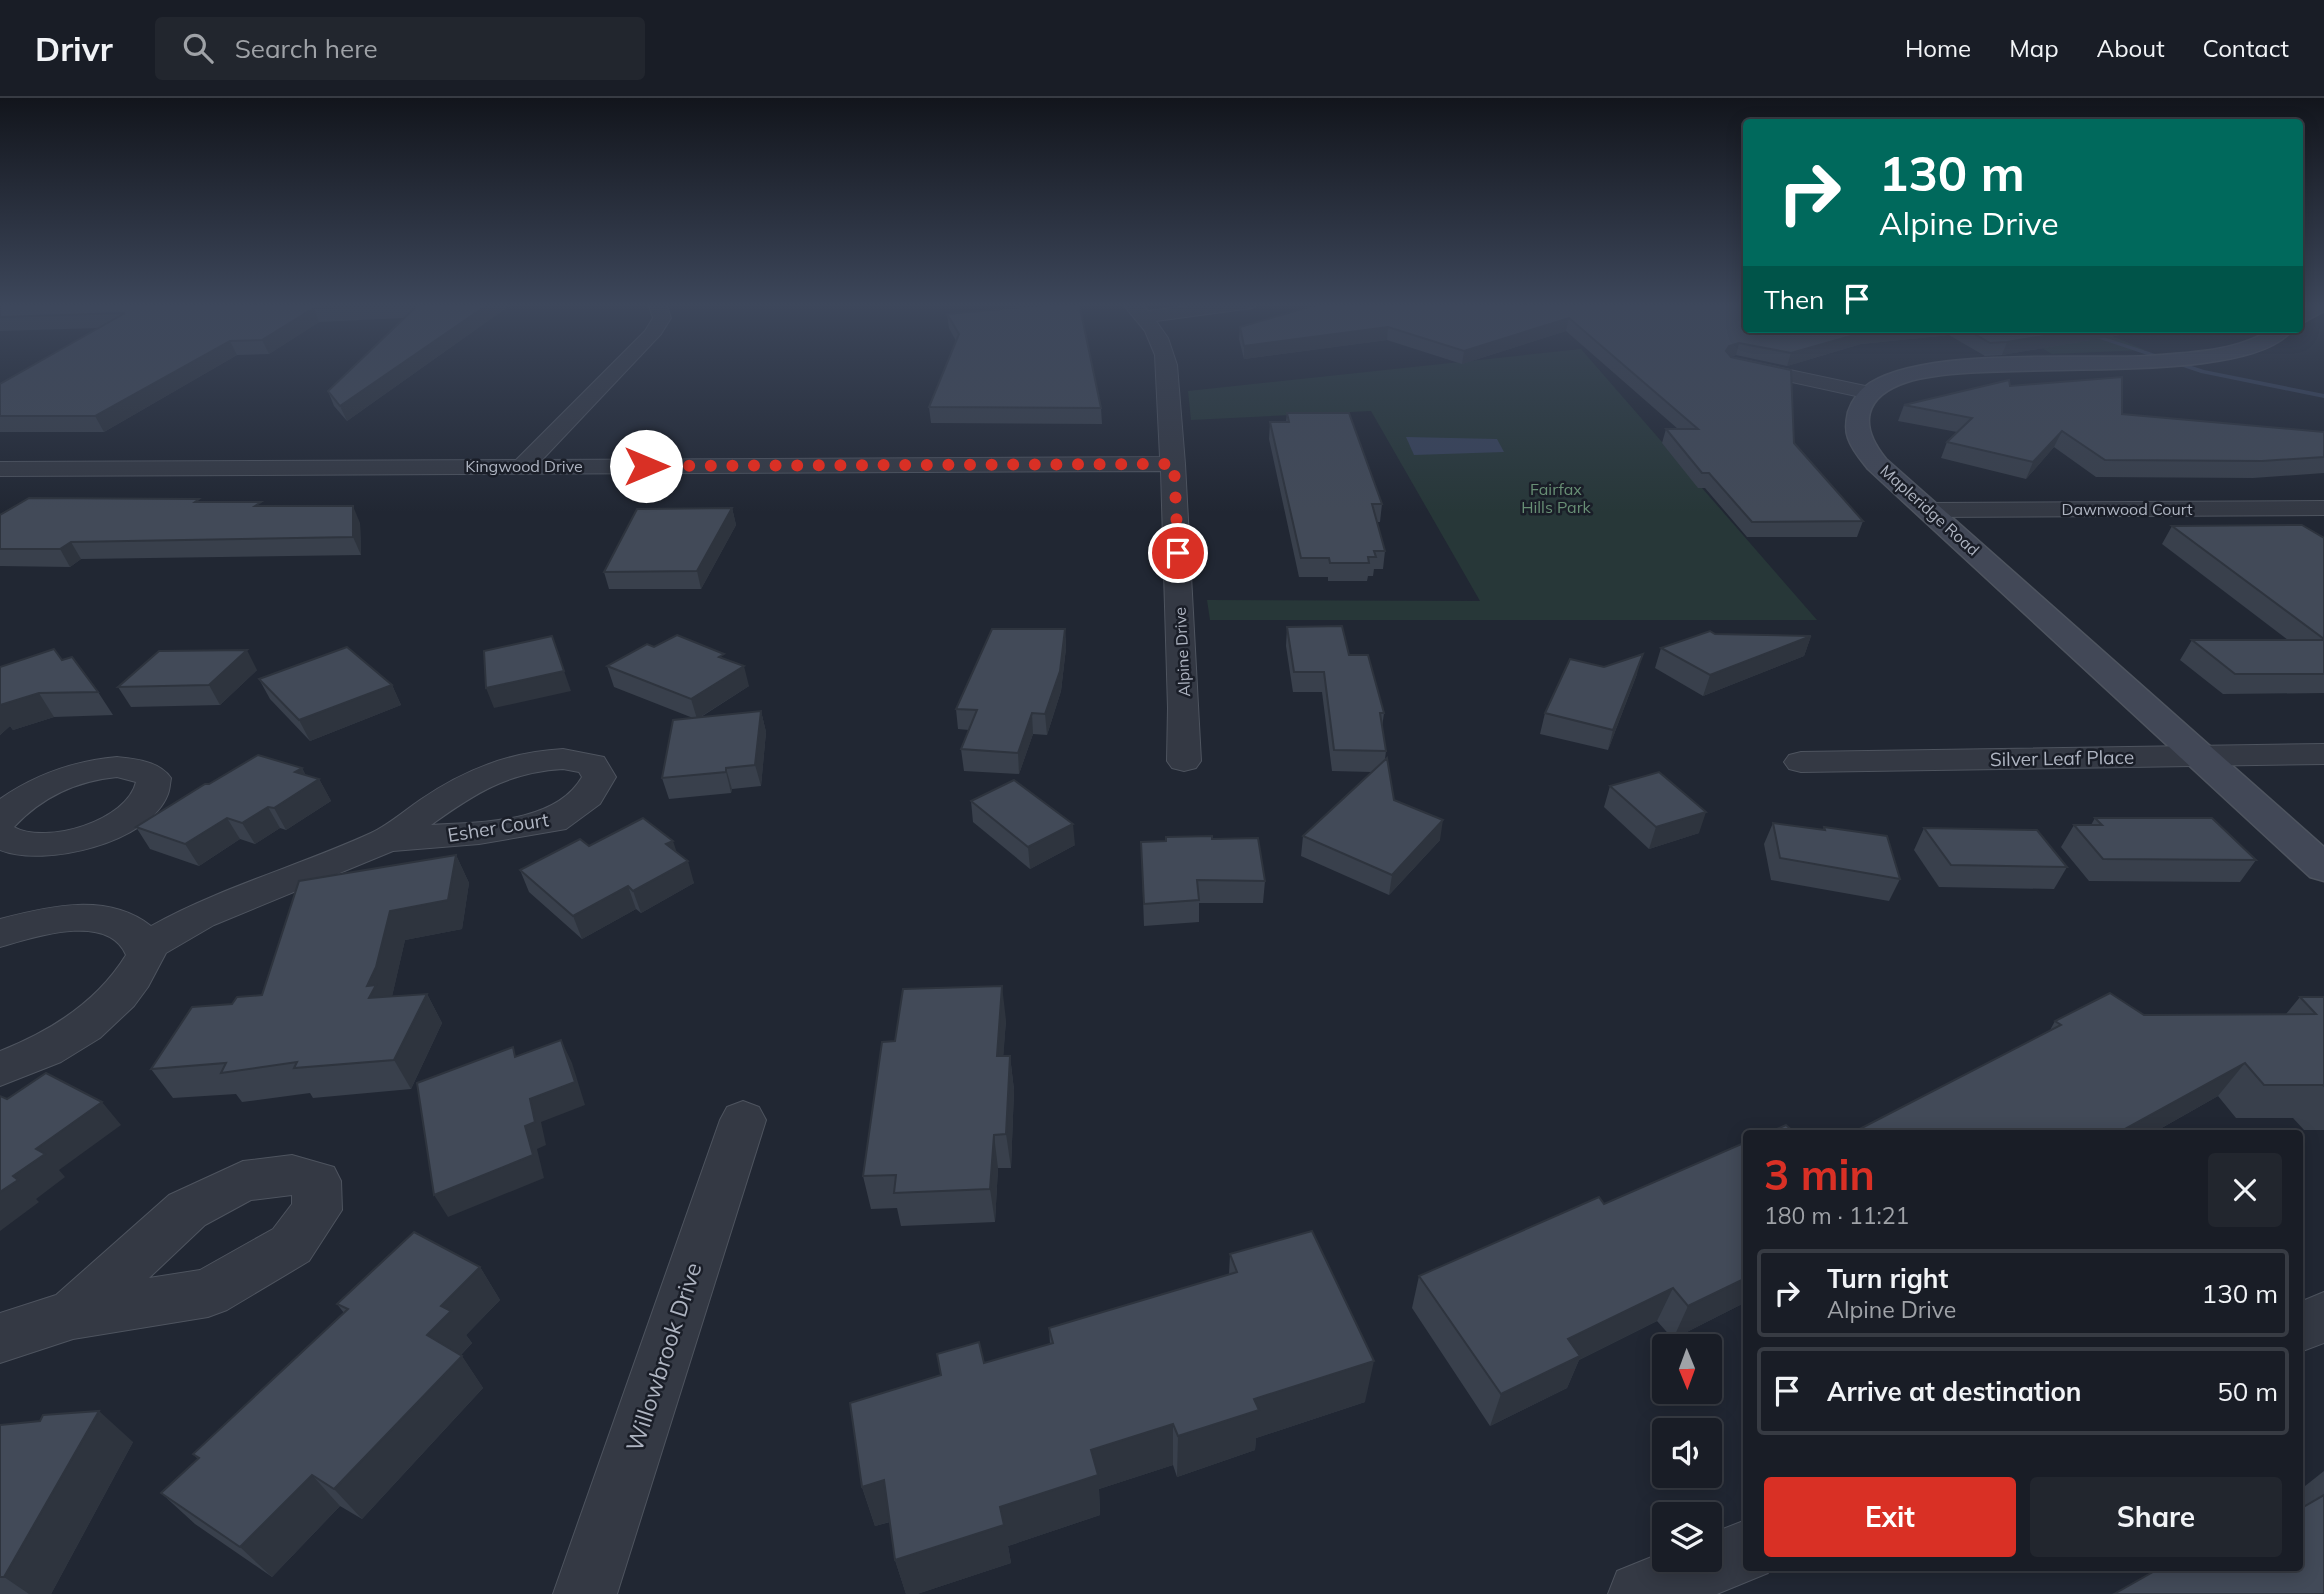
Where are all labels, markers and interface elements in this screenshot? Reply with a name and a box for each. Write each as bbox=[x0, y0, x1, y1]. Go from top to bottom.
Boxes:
search box bbox=[155, 17, 645, 80]
text: Drivr bbox=[35, 28, 113, 69]
icon: search bbox=[179, 29, 217, 67]
text: Search here bbox=[235, 32, 378, 65]
text: Home bbox=[1905, 33, 1971, 63]
text: Map bbox=[2009, 33, 2059, 63]
text: About bbox=[2097, 33, 2165, 63]
text: Contact bbox=[2203, 33, 2289, 63]
text: 130 m bbox=[1879, 142, 2025, 203]
icon: right bbox=[1764, 147, 1855, 238]
text: Alpine Drive bbox=[1879, 203, 2059, 243]
icon: arrive bbox=[1838, 280, 1876, 318]
text: Then bbox=[1764, 283, 1824, 316]
position arrow bbox=[609, 429, 683, 503]
street label: Kingwood Drive bbox=[465, 456, 583, 476]
street label: Mapleridge Road bbox=[1876, 460, 1984, 560]
park label: Fairfax Hills Park bbox=[1521, 479, 1591, 517]
street label: Dawnwood Court bbox=[2061, 499, 2193, 519]
pin bbox=[1148, 523, 1208, 583]
icon: arrive bbox=[1159, 534, 1197, 572]
street label: Alpine Drive bbox=[1170, 607, 1194, 697]
street label: Silver Leaf Place bbox=[1990, 745, 2134, 771]
street label: Esher Court bbox=[446, 807, 551, 847]
text: 3 min bbox=[1764, 1148, 1875, 1201]
button: close bbox=[2208, 1153, 2282, 1227]
text: 180 m · 11:21 bbox=[1764, 1201, 1909, 1230]
street label: Willowbrook Drive bbox=[619, 1259, 708, 1455]
text: Turn right bbox=[1827, 1262, 1948, 1295]
icon: right bbox=[1768, 1274, 1806, 1312]
text: 130 m bbox=[2202, 1277, 2278, 1310]
text: Alpine Drive bbox=[1827, 1295, 1956, 1324]
north arrow bbox=[1652, 1334, 1722, 1404]
map controls bbox=[1652, 1334, 1722, 1572]
icon: arrive bbox=[1768, 1372, 1806, 1410]
text: Arrive at destination bbox=[1827, 1375, 2082, 1408]
text: 50 m bbox=[2217, 1375, 2278, 1408]
button: sound bbox=[1652, 1418, 1722, 1488]
button: Exit bbox=[1764, 1477, 2016, 1557]
button: Share bbox=[2030, 1477, 2282, 1557]
button: layers bbox=[1652, 1502, 1722, 1572]

